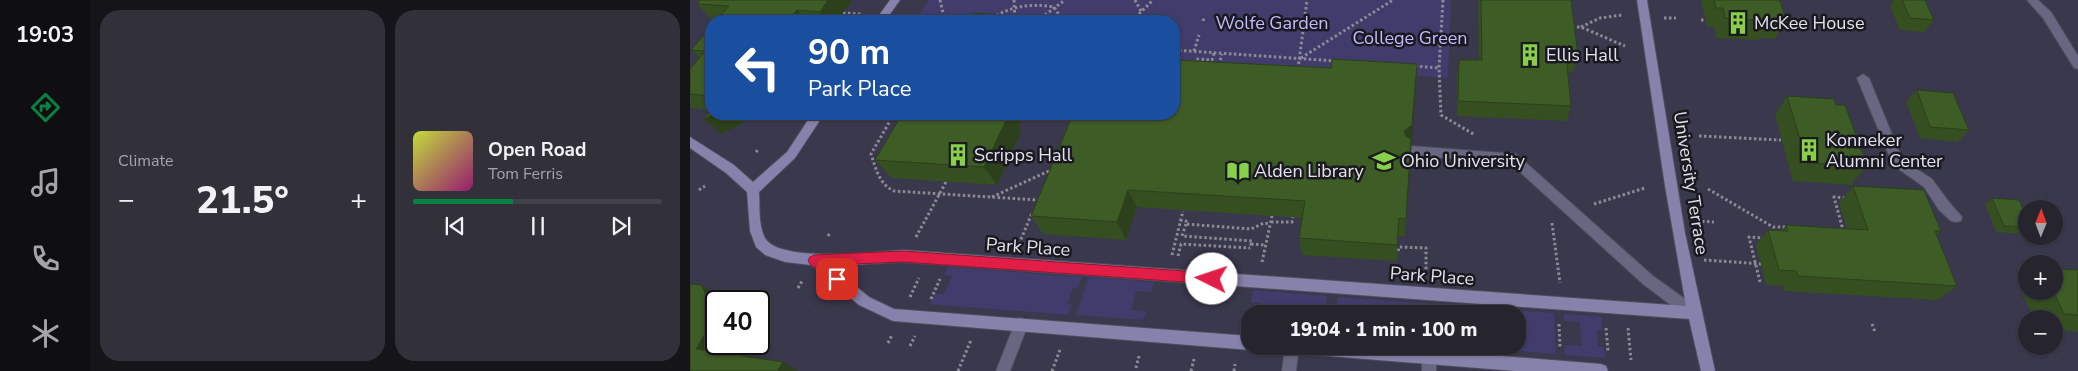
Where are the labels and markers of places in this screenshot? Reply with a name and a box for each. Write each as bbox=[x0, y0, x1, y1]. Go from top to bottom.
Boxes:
building icon: McKee House bbox=[1725, 10, 1751, 36]
place label: McKee House bbox=[1754, 11, 1865, 35]
building icon: Ellis Hall bbox=[1517, 42, 1543, 68]
place label: Ellis Hall bbox=[1546, 43, 1619, 67]
place label: Konneker Alumni Center bbox=[1826, 128, 1943, 173]
building icon: Konneker Alumni Center bbox=[1796, 137, 1822, 163]
building icon: Scripps Hall bbox=[945, 142, 971, 168]
place label: Scripps Hall bbox=[974, 143, 1073, 167]
school or university icon: Ohio University bbox=[1371, 148, 1397, 174]
place label: Ohio University bbox=[1401, 149, 1526, 173]
library icon: Alden Library bbox=[1225, 158, 1251, 184]
place label: Alden Library bbox=[1254, 159, 1365, 183]
pin bbox=[816, 258, 858, 300]

